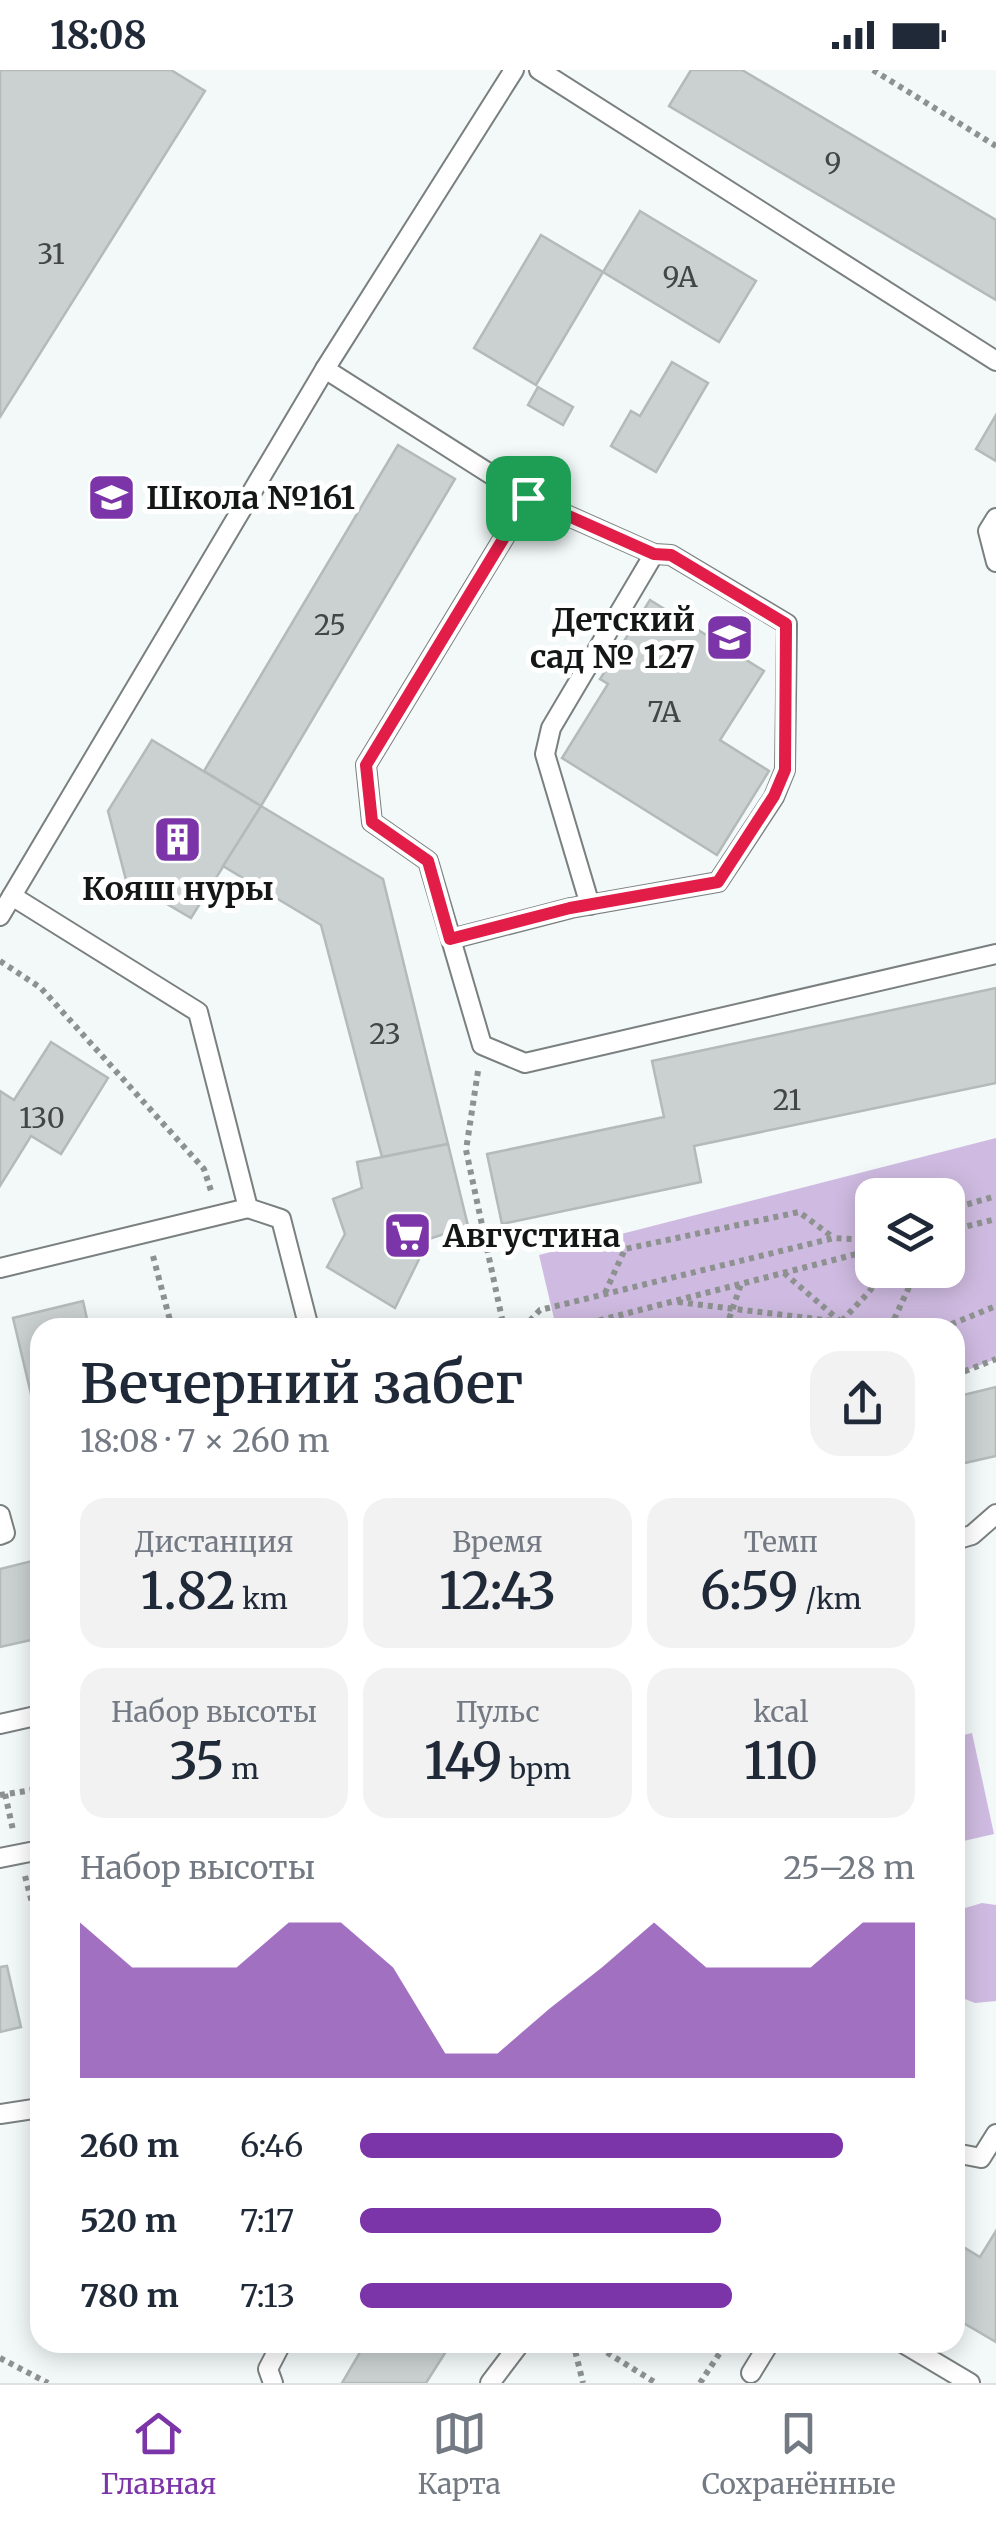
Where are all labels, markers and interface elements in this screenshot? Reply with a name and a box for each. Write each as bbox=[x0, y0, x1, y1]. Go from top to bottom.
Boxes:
text: 18:08 bbox=[50, 12, 147, 59]
house number: 9 bbox=[825, 145, 841, 181]
house number: 31 bbox=[37, 236, 65, 272]
house number: 9А bbox=[662, 259, 698, 295]
pin bbox=[486, 456, 571, 541]
icon: arrive bbox=[501, 471, 556, 526]
school or university icon: Школа №161 bbox=[85, 472, 137, 524]
place label: Школа №161 bbox=[146, 478, 355, 518]
place label: Детский сад № 127 bbox=[530, 600, 695, 677]
house number: 25 bbox=[314, 607, 346, 643]
school or university icon: Детский сад № 127 bbox=[704, 612, 756, 664]
house number: 7А bbox=[648, 694, 681, 730]
building icon: Кояш нуры bbox=[152, 813, 204, 865]
place label: Кояш нуры bbox=[82, 869, 274, 909]
house number: 23 bbox=[369, 1016, 401, 1052]
house number: 21 bbox=[773, 1082, 801, 1118]
house number: 130 bbox=[19, 1100, 65, 1136]
map controls bbox=[855, 1178, 965, 1288]
button: layers bbox=[855, 1178, 965, 1288]
supermarket icon: Августина bbox=[382, 1210, 434, 1262]
place label: Августина bbox=[442, 1216, 621, 1256]
text: Вечерний забег bbox=[80, 1349, 523, 1418]
button: share bbox=[810, 1351, 915, 1456]
text: 18:08 · 7 × 260 m bbox=[80, 1421, 330, 1461]
text: Дистанция bbox=[135, 1524, 293, 1560]
text: Время bbox=[452, 1524, 543, 1560]
text: Темп bbox=[744, 1524, 818, 1560]
text: 1.82 bbox=[141, 1560, 236, 1623]
text: 12:43 bbox=[439, 1560, 556, 1623]
text: 6:59 bbox=[700, 1560, 799, 1623]
text: km bbox=[236, 1581, 288, 1617]
text: /km bbox=[799, 1581, 862, 1617]
text: Набор высоты bbox=[111, 1694, 317, 1730]
text: Пульс bbox=[455, 1694, 540, 1730]
text: kcal bbox=[753, 1694, 808, 1730]
text: 35 bbox=[169, 1730, 225, 1793]
text: 149 bbox=[424, 1730, 503, 1793]
text: 110 bbox=[744, 1730, 818, 1793]
text: m bbox=[225, 1751, 259, 1787]
text: bpm bbox=[503, 1751, 571, 1787]
text: Набор высоты bbox=[80, 1848, 315, 1888]
text: 25–28 m bbox=[783, 1848, 915, 1888]
text: 260 m bbox=[80, 2126, 179, 2166]
text: 6:46 bbox=[240, 2126, 303, 2166]
text: 520 m bbox=[80, 2201, 177, 2241]
text: 7:17 bbox=[240, 2201, 294, 2241]
text: 780 m bbox=[80, 2276, 179, 2316]
text: 7:13 bbox=[240, 2276, 295, 2316]
tab: Главная bbox=[100, 2406, 216, 2502]
tab: Карта bbox=[417, 2406, 501, 2502]
tab: Сохранённые bbox=[702, 2406, 896, 2502]

